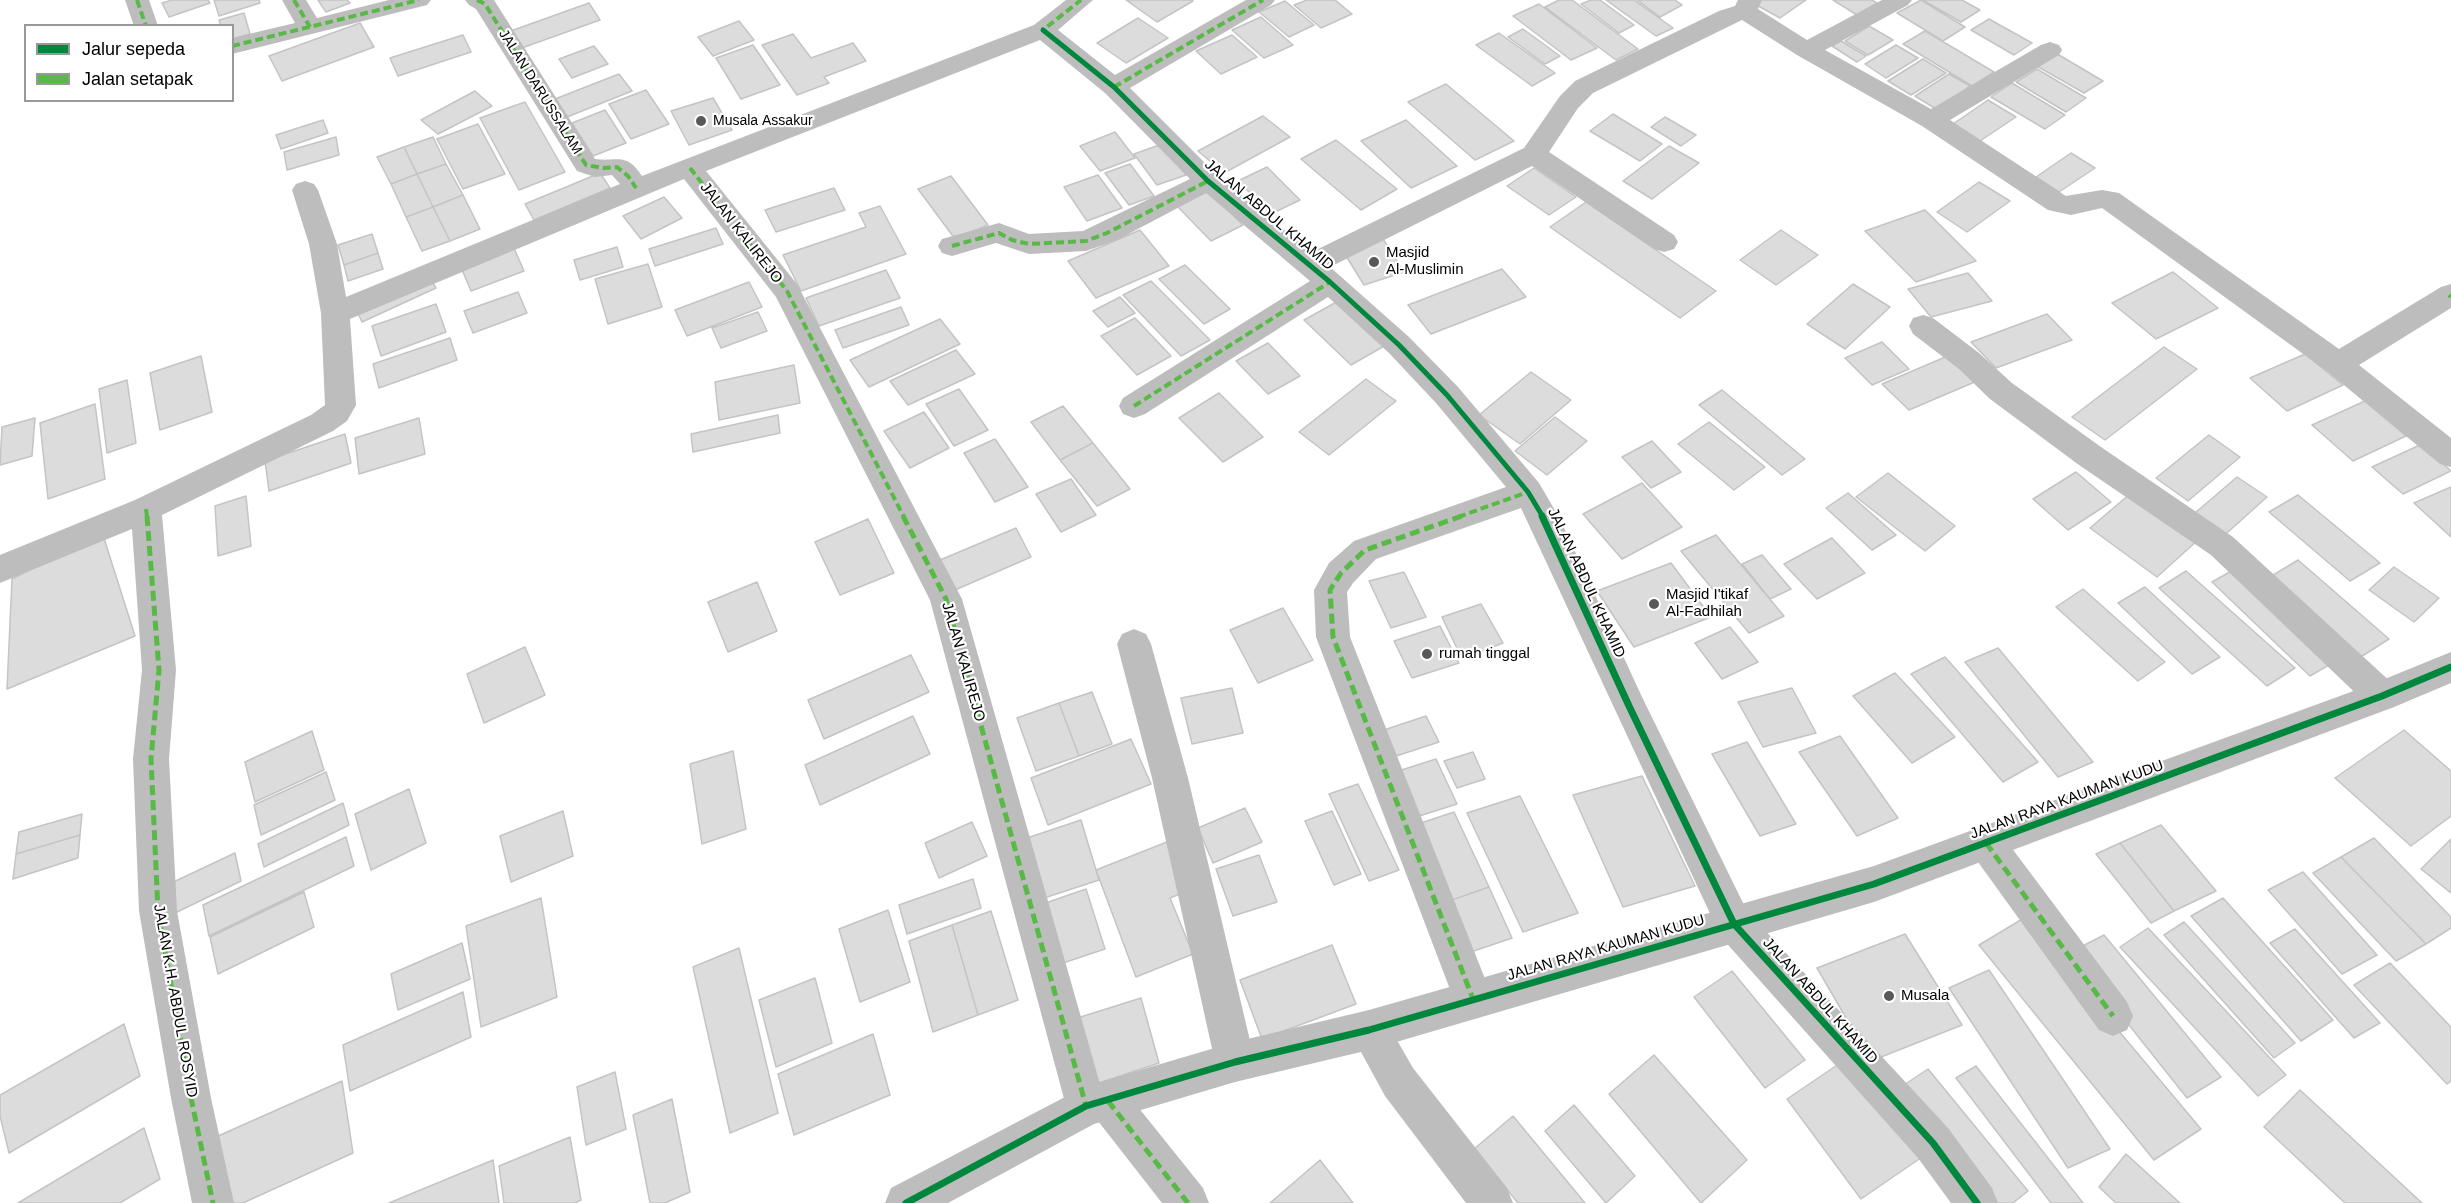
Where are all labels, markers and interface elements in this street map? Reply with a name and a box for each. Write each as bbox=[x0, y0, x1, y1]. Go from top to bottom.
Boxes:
legend bbox=[24, 24, 234, 102]
street label: JALAN DARUSSALAM bbox=[495, 27, 585, 157]
text: Jalur sepeda bbox=[82, 39, 185, 59]
text: Jalan setapak bbox=[82, 69, 193, 89]
place label: Musala Assakur bbox=[713, 113, 813, 129]
marker: Musala Assakur bbox=[694, 114, 708, 128]
street label: JALAN ABDUL KHAMID bbox=[1201, 156, 1337, 274]
street label: JALAN KALIREJO bbox=[696, 179, 786, 287]
place label: Masjid Al-Muslimin bbox=[1386, 244, 1464, 279]
marker: Masjid Al-Muslimin bbox=[1367, 255, 1381, 269]
street label: JALAN ABDUL KHAMID bbox=[1543, 505, 1629, 661]
place label: Masjid I'tikaf Al-Fadhilah bbox=[1666, 586, 1748, 621]
marker: Masjid I'tikaf Al-Fadhilah bbox=[1647, 597, 1661, 611]
street label: JALAN KALIREJO bbox=[937, 600, 989, 724]
place label: rumah tinggal bbox=[1439, 645, 1530, 663]
marker: rumah tinggal bbox=[1420, 647, 1434, 661]
street label: JALAN RAYA KAUMAN KUDU bbox=[1968, 757, 2166, 843]
street label: JALAN K.H. ABDUL ROSYID bbox=[149, 903, 201, 1099]
street label: JALAN RAYA KAUMAN KUDU bbox=[1505, 911, 1707, 985]
street label: JALAN ABDUL KHAMID bbox=[1759, 934, 1881, 1068]
place label: Musala bbox=[1901, 987, 1949, 1005]
marker: Musala bbox=[1882, 989, 1896, 1003]

